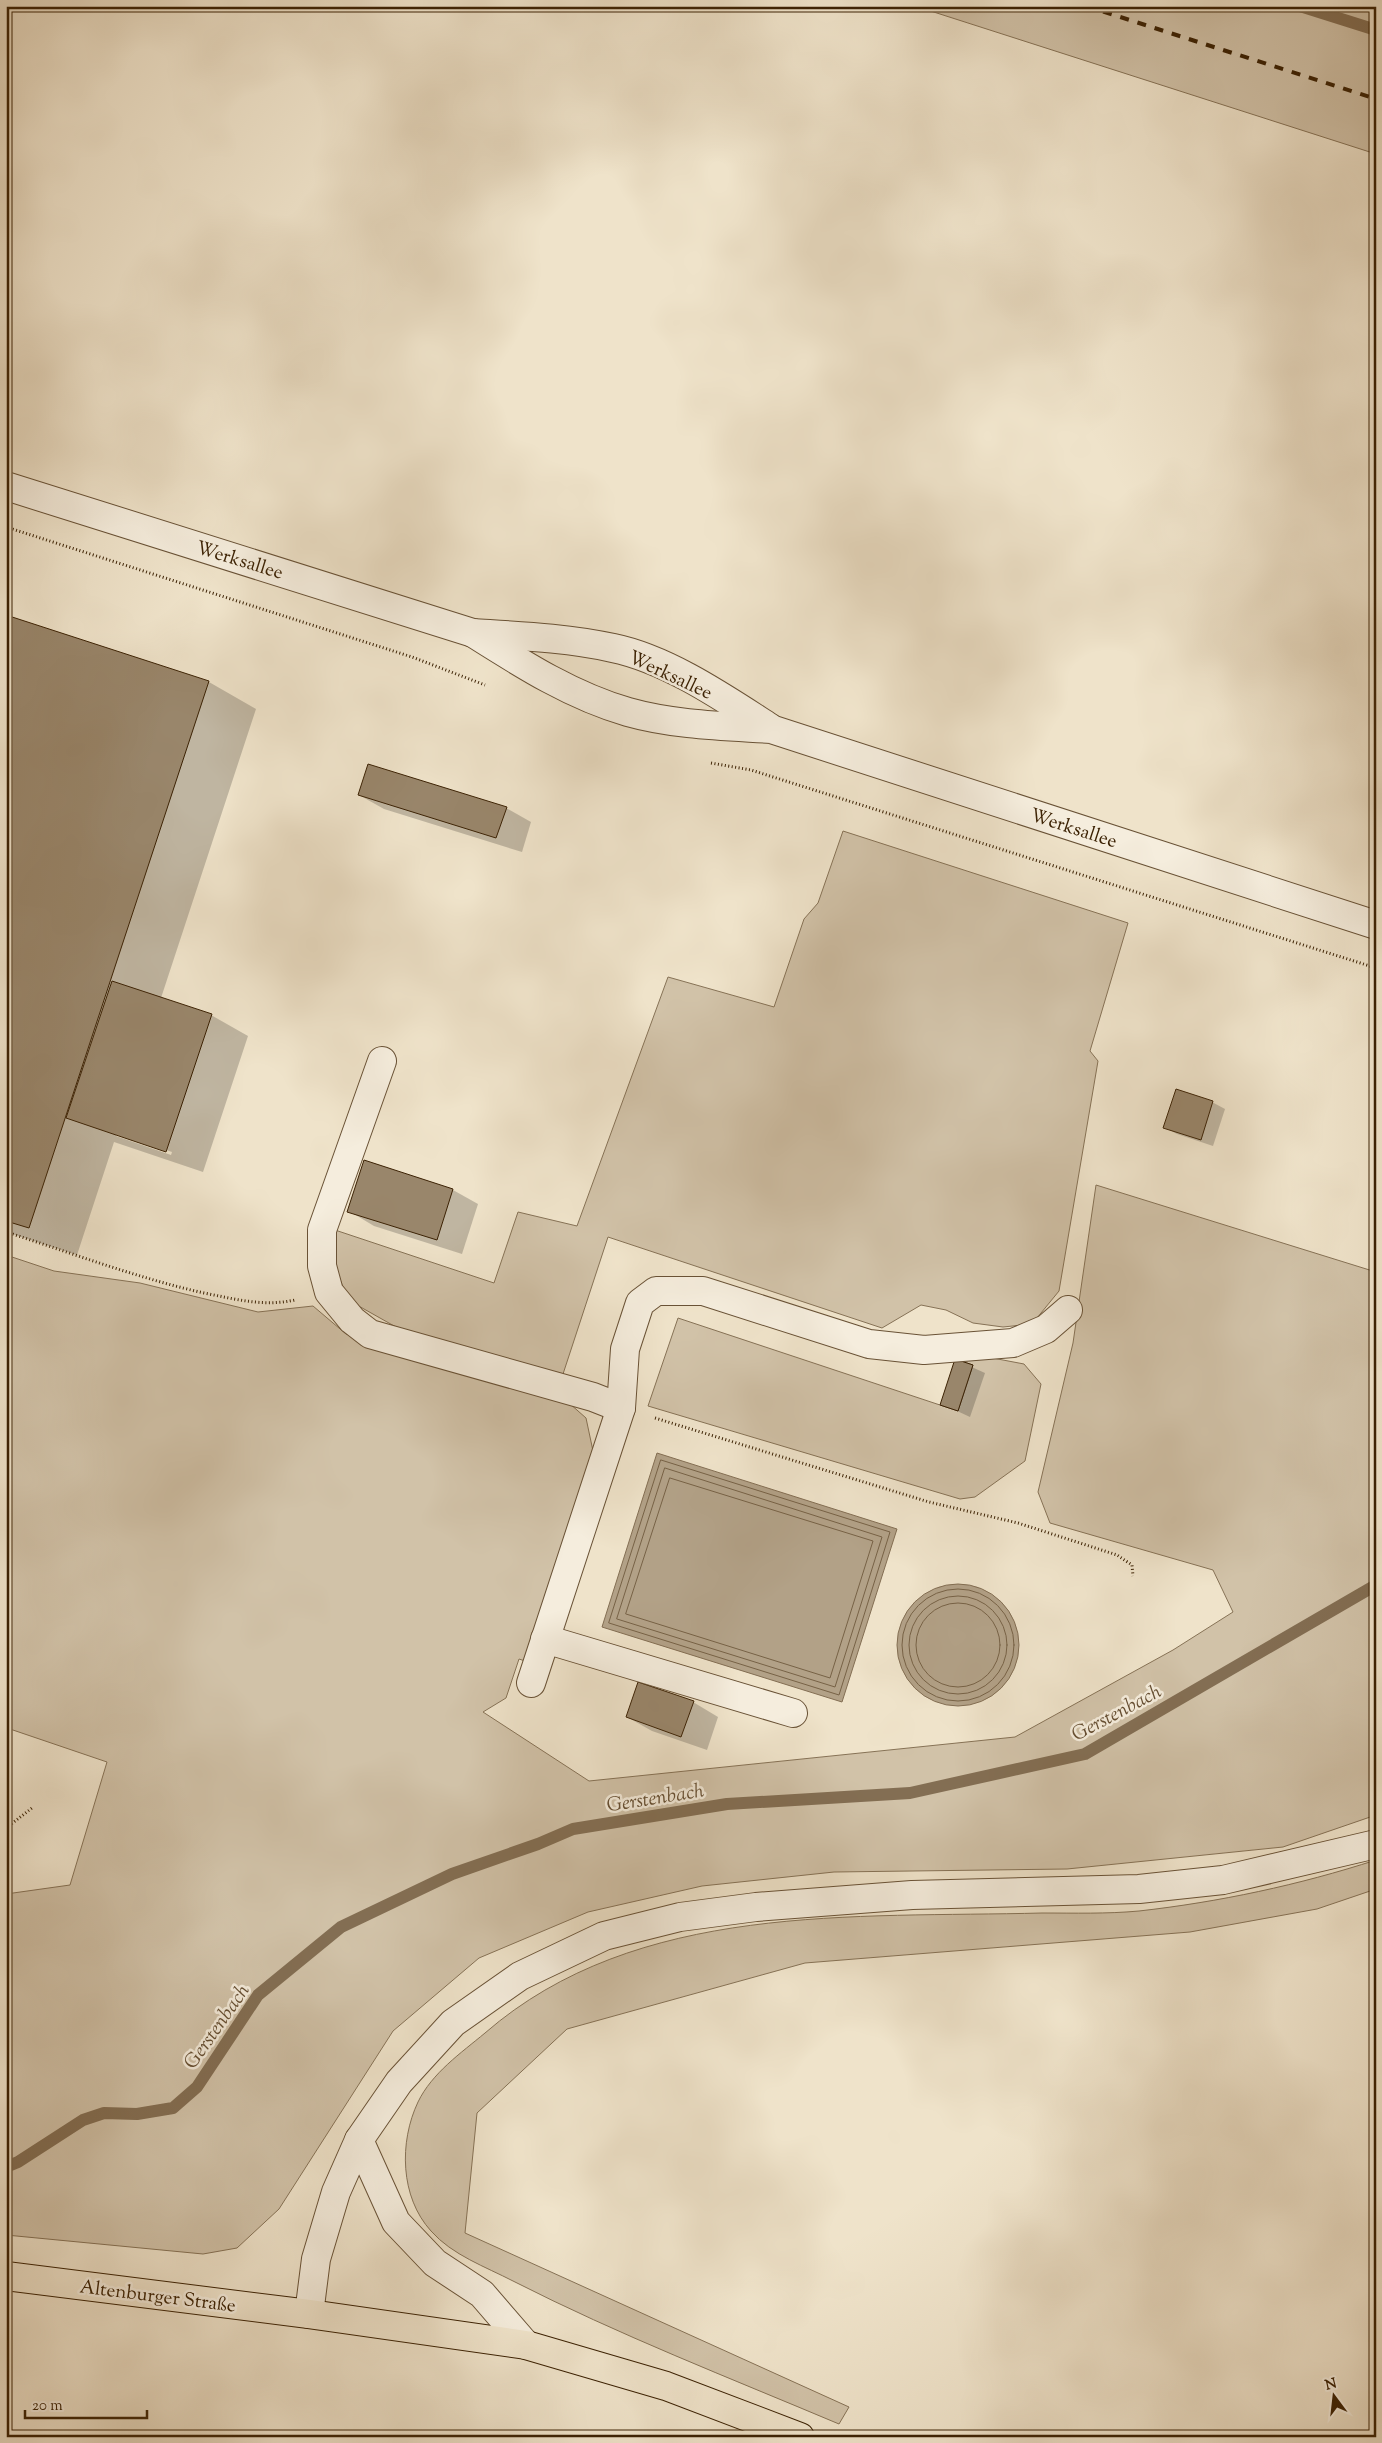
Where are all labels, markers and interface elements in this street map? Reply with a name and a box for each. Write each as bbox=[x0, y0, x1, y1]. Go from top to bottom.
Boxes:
street label: Werksallee bbox=[192, 535, 286, 587]
street label: Werksallee bbox=[624, 645, 716, 708]
street label: Werksallee bbox=[1026, 803, 1120, 856]
water label: Gerstenbach bbox=[1067, 1678, 1168, 1750]
water label: Gerstenbach bbox=[605, 1777, 706, 1821]
water label: Gerstenbach bbox=[178, 1979, 258, 2076]
street label: Altenburger Straße bbox=[78, 2275, 237, 2320]
north arrow bbox=[1310, 2370, 1360, 2420]
text: N bbox=[1323, 2374, 1339, 2396]
scale bar bbox=[25, 2388, 148, 2420]
text: 20 m bbox=[32, 2396, 63, 2417]

